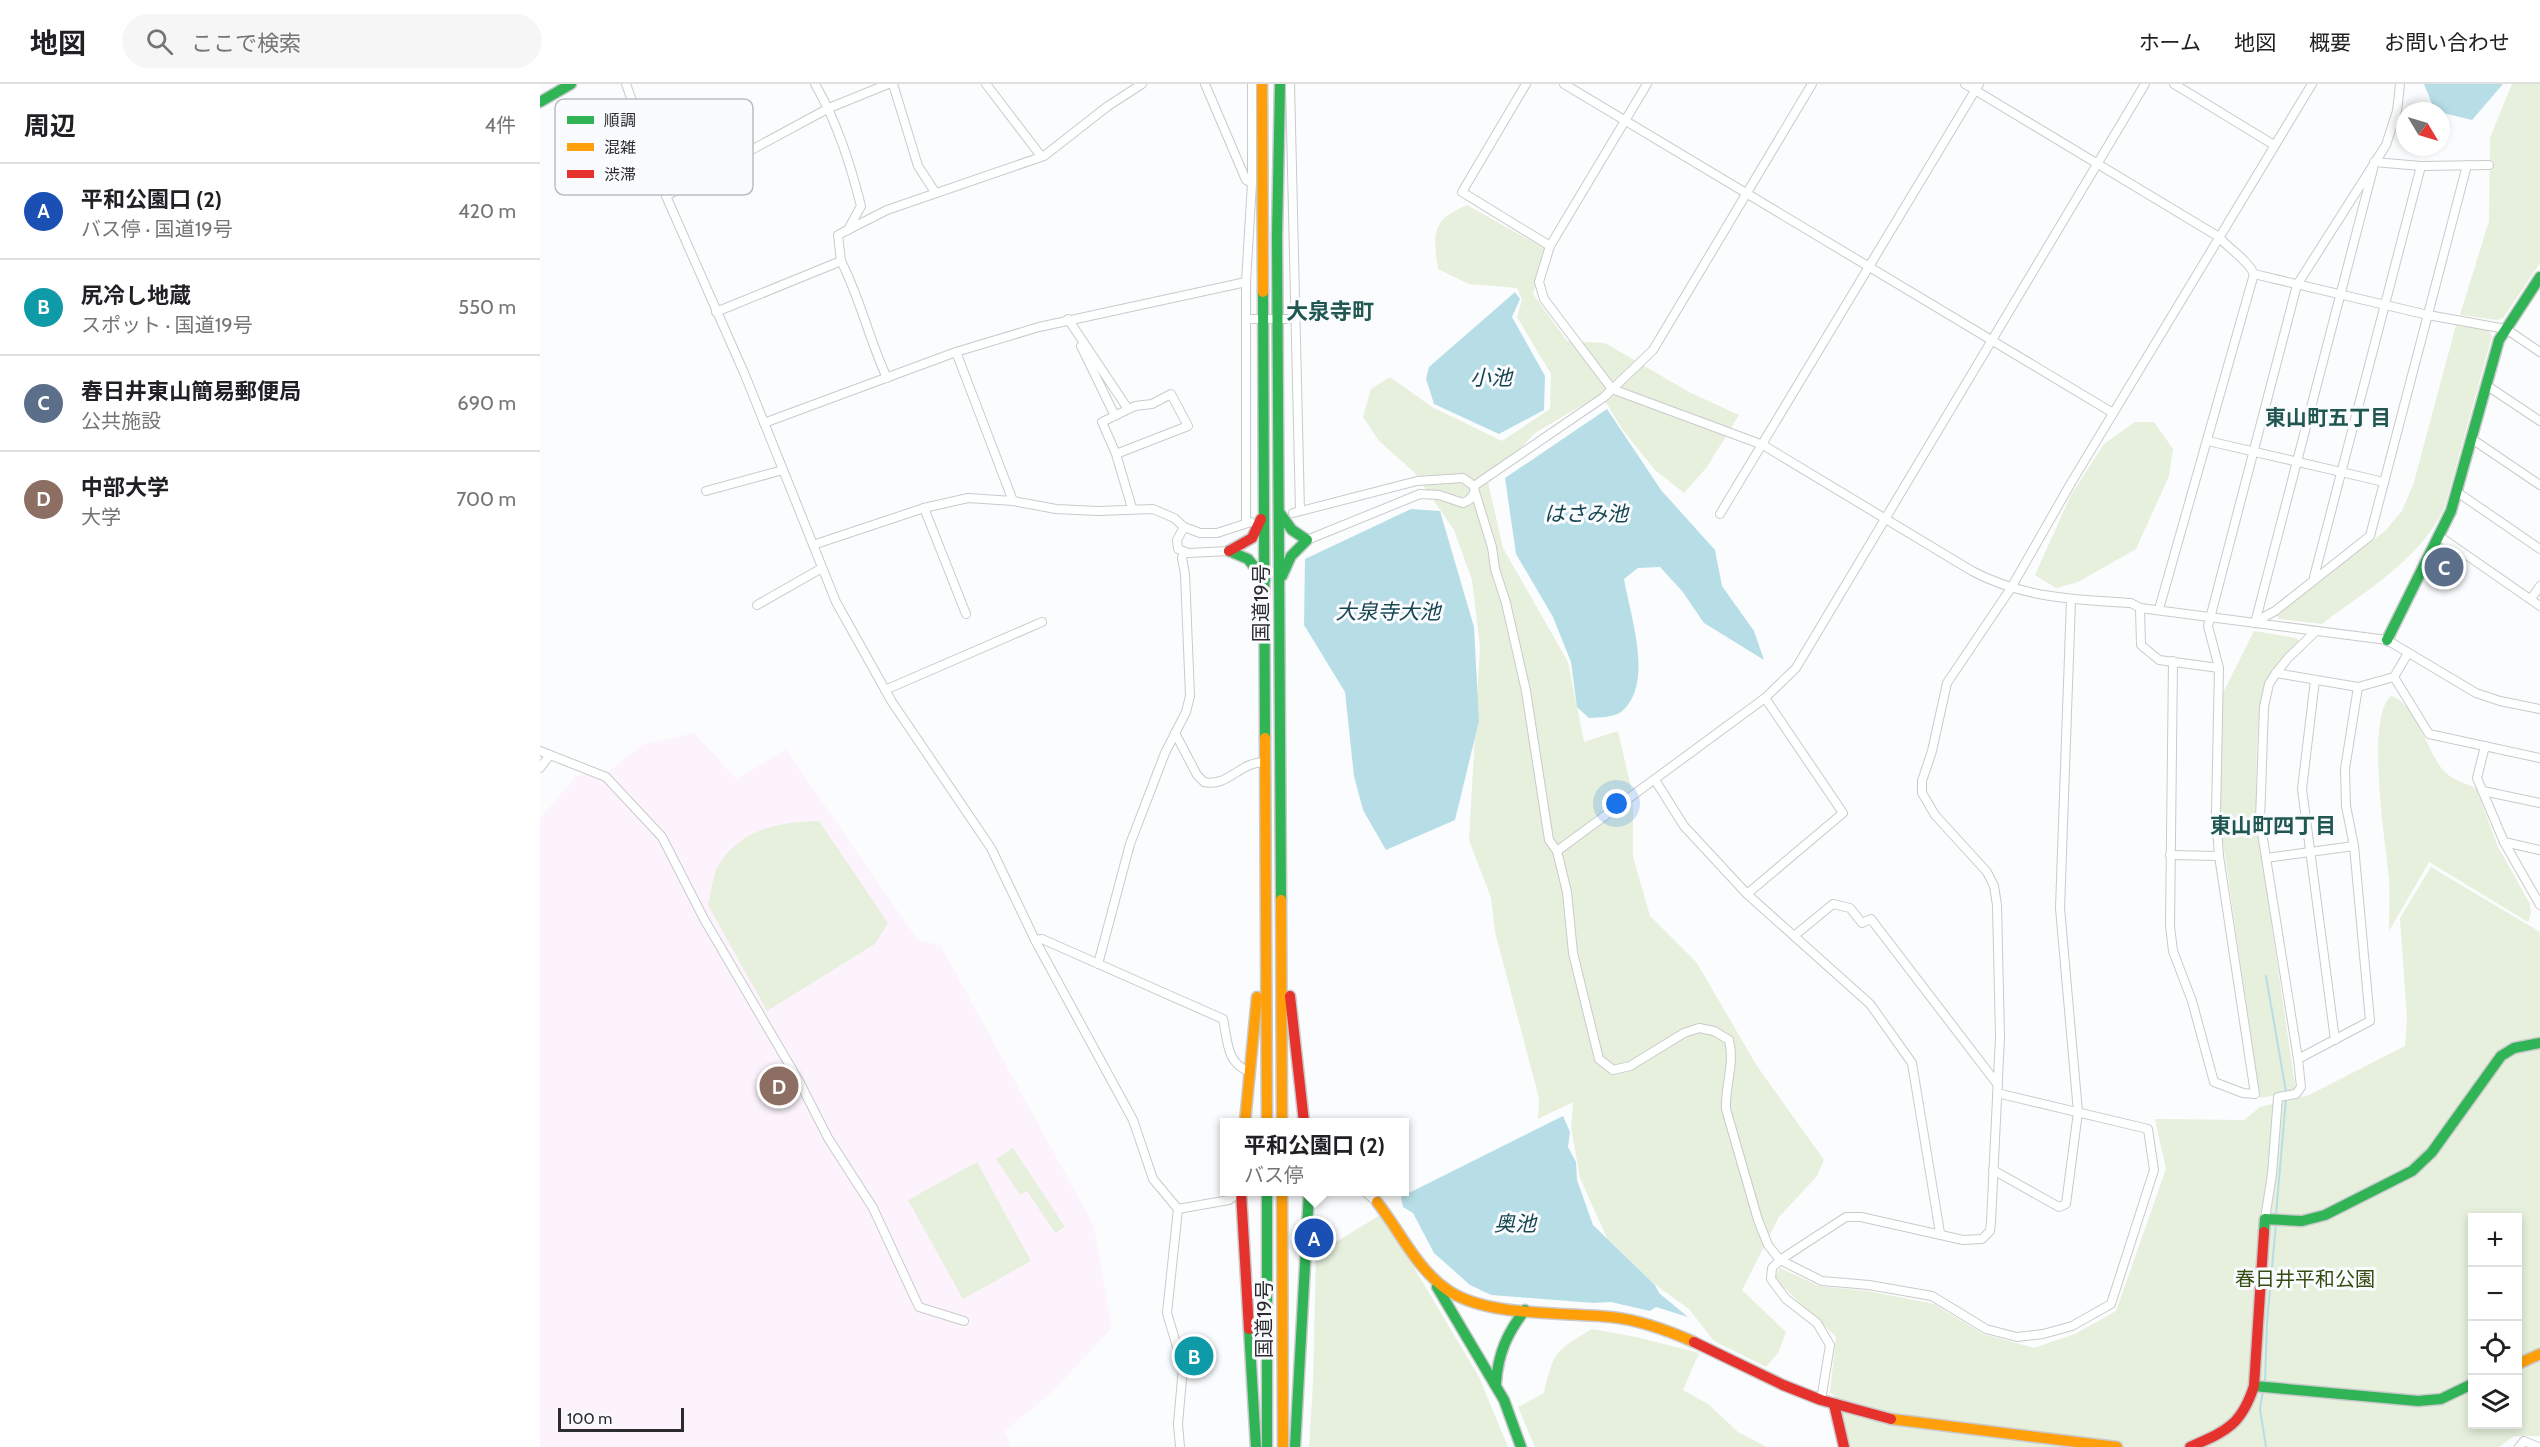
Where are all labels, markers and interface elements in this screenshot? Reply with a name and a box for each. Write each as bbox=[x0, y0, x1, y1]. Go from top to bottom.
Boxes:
search box bbox=[122, 14, 542, 68]
icon: search bbox=[143, 25, 176, 58]
text: 地図 bbox=[30, 26, 86, 60]
text: ここで検索 bbox=[191, 30, 301, 57]
text: ホーム bbox=[2139, 30, 2201, 55]
text: 地図 bbox=[2234, 30, 2276, 55]
text: 概要 bbox=[2309, 30, 2351, 55]
text: お問い合わせ bbox=[2384, 30, 2510, 55]
legend bbox=[555, 99, 753, 195]
north arrow bbox=[2396, 102, 2450, 156]
text: 周辺 bbox=[24, 110, 76, 142]
text: 順調 bbox=[604, 111, 636, 130]
text: 4件 bbox=[484, 113, 516, 137]
text: 混雑 bbox=[604, 138, 636, 157]
text: 渋滞 bbox=[604, 165, 636, 184]
text: 平和公園口 (2) bbox=[81, 186, 222, 213]
text: A bbox=[37, 199, 50, 223]
text: 420 m bbox=[458, 199, 516, 223]
text: バス停 · 国道19号 bbox=[81, 217, 233, 241]
text: 尻冷し地蔵 bbox=[81, 282, 191, 309]
text: B bbox=[37, 295, 50, 319]
text: 550 m bbox=[458, 295, 516, 319]
district label: 大泉寺町 bbox=[1286, 298, 1374, 325]
text: スポット · 国道19号 bbox=[81, 313, 253, 337]
water label: 小池 bbox=[1470, 365, 1514, 390]
text: 春日井東山簡易郵便局 bbox=[81, 378, 301, 405]
text: C bbox=[37, 391, 50, 415]
text: 690 m bbox=[457, 391, 516, 415]
district label: 東山町五丁目 bbox=[2265, 405, 2391, 430]
text: 公共施設 bbox=[81, 409, 161, 433]
text: 中部大学 bbox=[81, 474, 169, 501]
text: D bbox=[36, 487, 51, 511]
text: 700 m bbox=[456, 487, 516, 511]
water label: はさみ池 bbox=[1544, 501, 1630, 526]
text: 大学 bbox=[81, 505, 121, 529]
pin: C bbox=[2424, 544, 2464, 590]
street label: 国道19号 bbox=[1249, 564, 1273, 642]
water label: 大泉寺大池 bbox=[1336, 599, 1442, 624]
your location bbox=[1602, 789, 1631, 818]
district label: 東山町四丁目 bbox=[2210, 813, 2336, 838]
pin: D bbox=[760, 1064, 798, 1108]
popup bbox=[1220, 1118, 1409, 1196]
text: 平和公園口 (2) bbox=[1244, 1132, 1385, 1159]
text: バス停 bbox=[1244, 1163, 1304, 1187]
water label: 奥池 bbox=[1494, 1211, 1538, 1236]
map controls bbox=[2468, 1213, 2522, 1429]
button: + bbox=[2468, 1213, 2522, 1267]
pin: A bbox=[1294, 1216, 1334, 1260]
park label: 春日井平和公園 bbox=[2235, 1267, 2375, 1291]
button: − bbox=[2468, 1267, 2522, 1321]
street label: 国道19号 bbox=[1252, 1280, 1276, 1358]
button: locate bbox=[2468, 1321, 2522, 1375]
pin: B bbox=[1174, 1334, 1214, 1378]
button: layers bbox=[2468, 1375, 2522, 1429]
scale bar bbox=[558, 1405, 684, 1432]
text: 100 m bbox=[567, 1409, 612, 1428]

